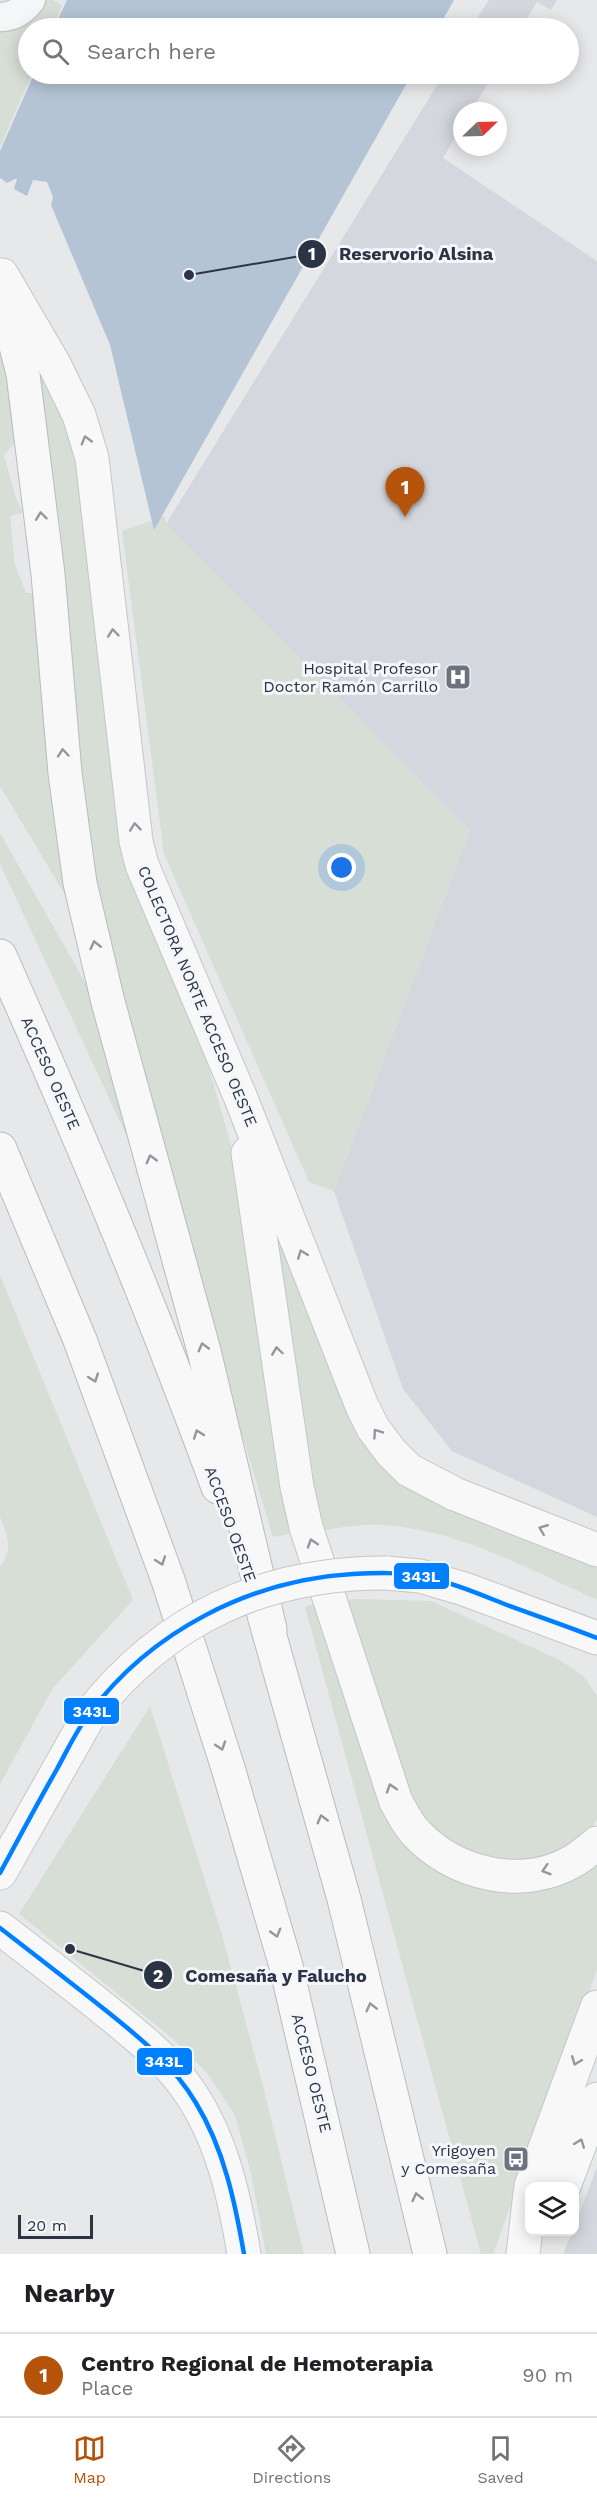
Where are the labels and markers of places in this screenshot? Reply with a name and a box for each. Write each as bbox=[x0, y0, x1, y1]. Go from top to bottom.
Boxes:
callout: Reservorio Alsina bbox=[297, 236, 506, 272]
pin: 1 bbox=[386, 468, 424, 517]
place label: Hospital Profesor Doctor Ramón Carrillo bbox=[263, 659, 438, 696]
hospital icon: Hospital Profesor Doctor Ramón Carrillo bbox=[443, 662, 473, 692]
callout: Comesaña y Falucho bbox=[143, 1957, 379, 1993]
place label: Yrigoyen y Comesaña bbox=[401, 2141, 496, 2178]
bus stop icon: Yrigoyen y Comesaña bbox=[501, 2144, 531, 2174]

